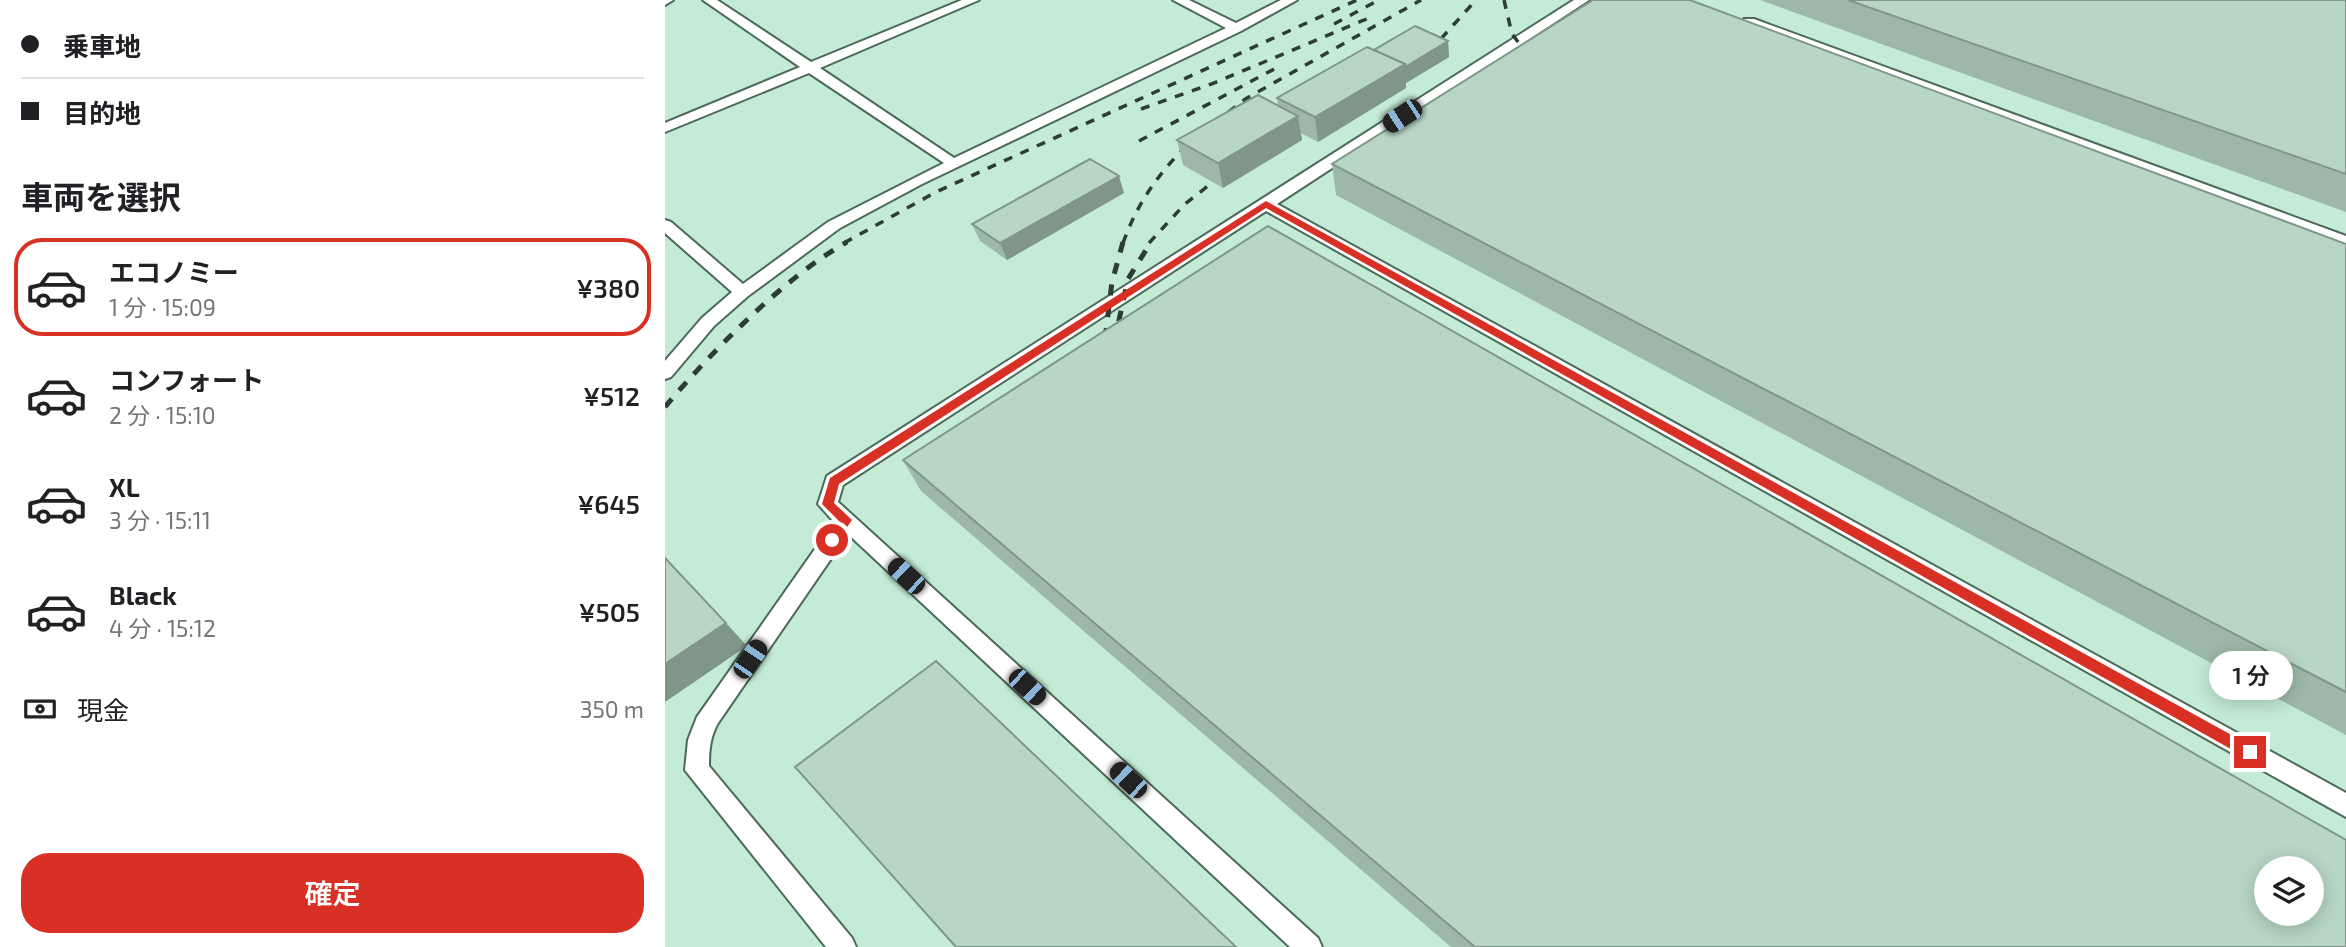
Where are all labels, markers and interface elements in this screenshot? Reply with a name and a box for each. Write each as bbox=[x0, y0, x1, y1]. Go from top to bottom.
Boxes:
text: 乗車地 bbox=[63, 30, 141, 61]
car bbox=[1379, 96, 1426, 136]
text: 目的地 bbox=[63, 97, 141, 128]
text: 車両を選択 bbox=[21, 177, 181, 215]
icon: car bbox=[25, 256, 88, 319]
text: エコノミー bbox=[109, 256, 239, 287]
text: ¥380 bbox=[577, 272, 640, 303]
text: 1 分 · 15:09 bbox=[109, 293, 216, 321]
icon: car bbox=[25, 364, 88, 427]
text: コンフォート bbox=[109, 364, 264, 395]
text: ¥512 bbox=[583, 380, 640, 411]
text: 2 分 · 15:10 bbox=[109, 401, 216, 429]
text: XL bbox=[109, 471, 140, 502]
icon: car bbox=[25, 472, 88, 535]
text: ¥645 bbox=[578, 488, 640, 519]
text: 3 分 · 15:11 bbox=[109, 506, 211, 534]
route start bbox=[816, 524, 848, 556]
car bbox=[884, 554, 929, 598]
text: Black bbox=[109, 579, 177, 610]
icon: car bbox=[25, 580, 88, 643]
text: ¥505 bbox=[579, 596, 640, 627]
text: 4 分 · 15:12 bbox=[109, 614, 216, 642]
car bbox=[730, 636, 771, 682]
callout: 1 分 bbox=[2208, 650, 2292, 700]
text: 1 分 bbox=[2232, 661, 2270, 689]
car bbox=[1005, 665, 1050, 709]
icon: cash bbox=[21, 690, 59, 728]
text: 現金 bbox=[77, 694, 129, 725]
text: 350 m bbox=[580, 695, 644, 723]
route end bbox=[2234, 736, 2266, 768]
car bbox=[1106, 758, 1151, 802]
button: 確定 bbox=[21, 853, 644, 933]
map controls bbox=[2254, 856, 2324, 926]
button: layers bbox=[2254, 856, 2324, 926]

